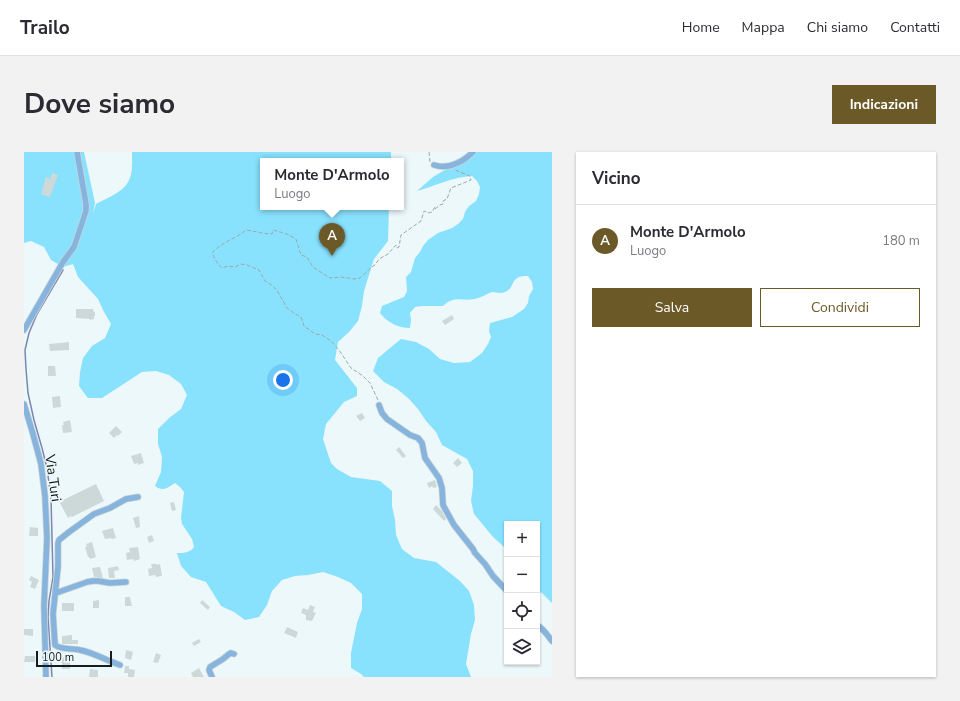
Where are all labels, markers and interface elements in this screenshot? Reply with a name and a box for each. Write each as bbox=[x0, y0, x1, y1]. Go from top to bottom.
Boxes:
text: Trailo bbox=[20, 15, 70, 41]
text: Home bbox=[682, 18, 720, 37]
text: Mappa bbox=[742, 18, 785, 37]
text: Chi siamo bbox=[807, 18, 868, 37]
text: Contatti bbox=[890, 18, 940, 37]
text: Dove siamo bbox=[24, 85, 175, 123]
button: Indicazioni bbox=[832, 85, 936, 124]
popup bbox=[260, 158, 404, 210]
text: Monte D'Armolo bbox=[274, 165, 390, 185]
text: Vicino bbox=[592, 167, 641, 190]
text: Luogo bbox=[274, 185, 311, 203]
text: Monte D'Armolo bbox=[630, 222, 746, 242]
pin: A bbox=[319, 223, 345, 256]
text: A bbox=[600, 232, 610, 250]
text: 180 m bbox=[882, 232, 920, 250]
text: Luogo bbox=[630, 242, 666, 260]
button: Salva bbox=[592, 288, 752, 327]
button: Condividi bbox=[760, 288, 920, 327]
your location bbox=[273, 370, 293, 390]
street label: Via Turi bbox=[40, 452, 66, 503]
map controls bbox=[504, 521, 540, 665]
button: + bbox=[504, 521, 540, 557]
button: − bbox=[504, 557, 540, 593]
button: locate bbox=[504, 593, 540, 629]
button: layers bbox=[504, 629, 540, 665]
scale bar bbox=[36, 649, 112, 668]
text: 100 m bbox=[42, 650, 74, 665]

